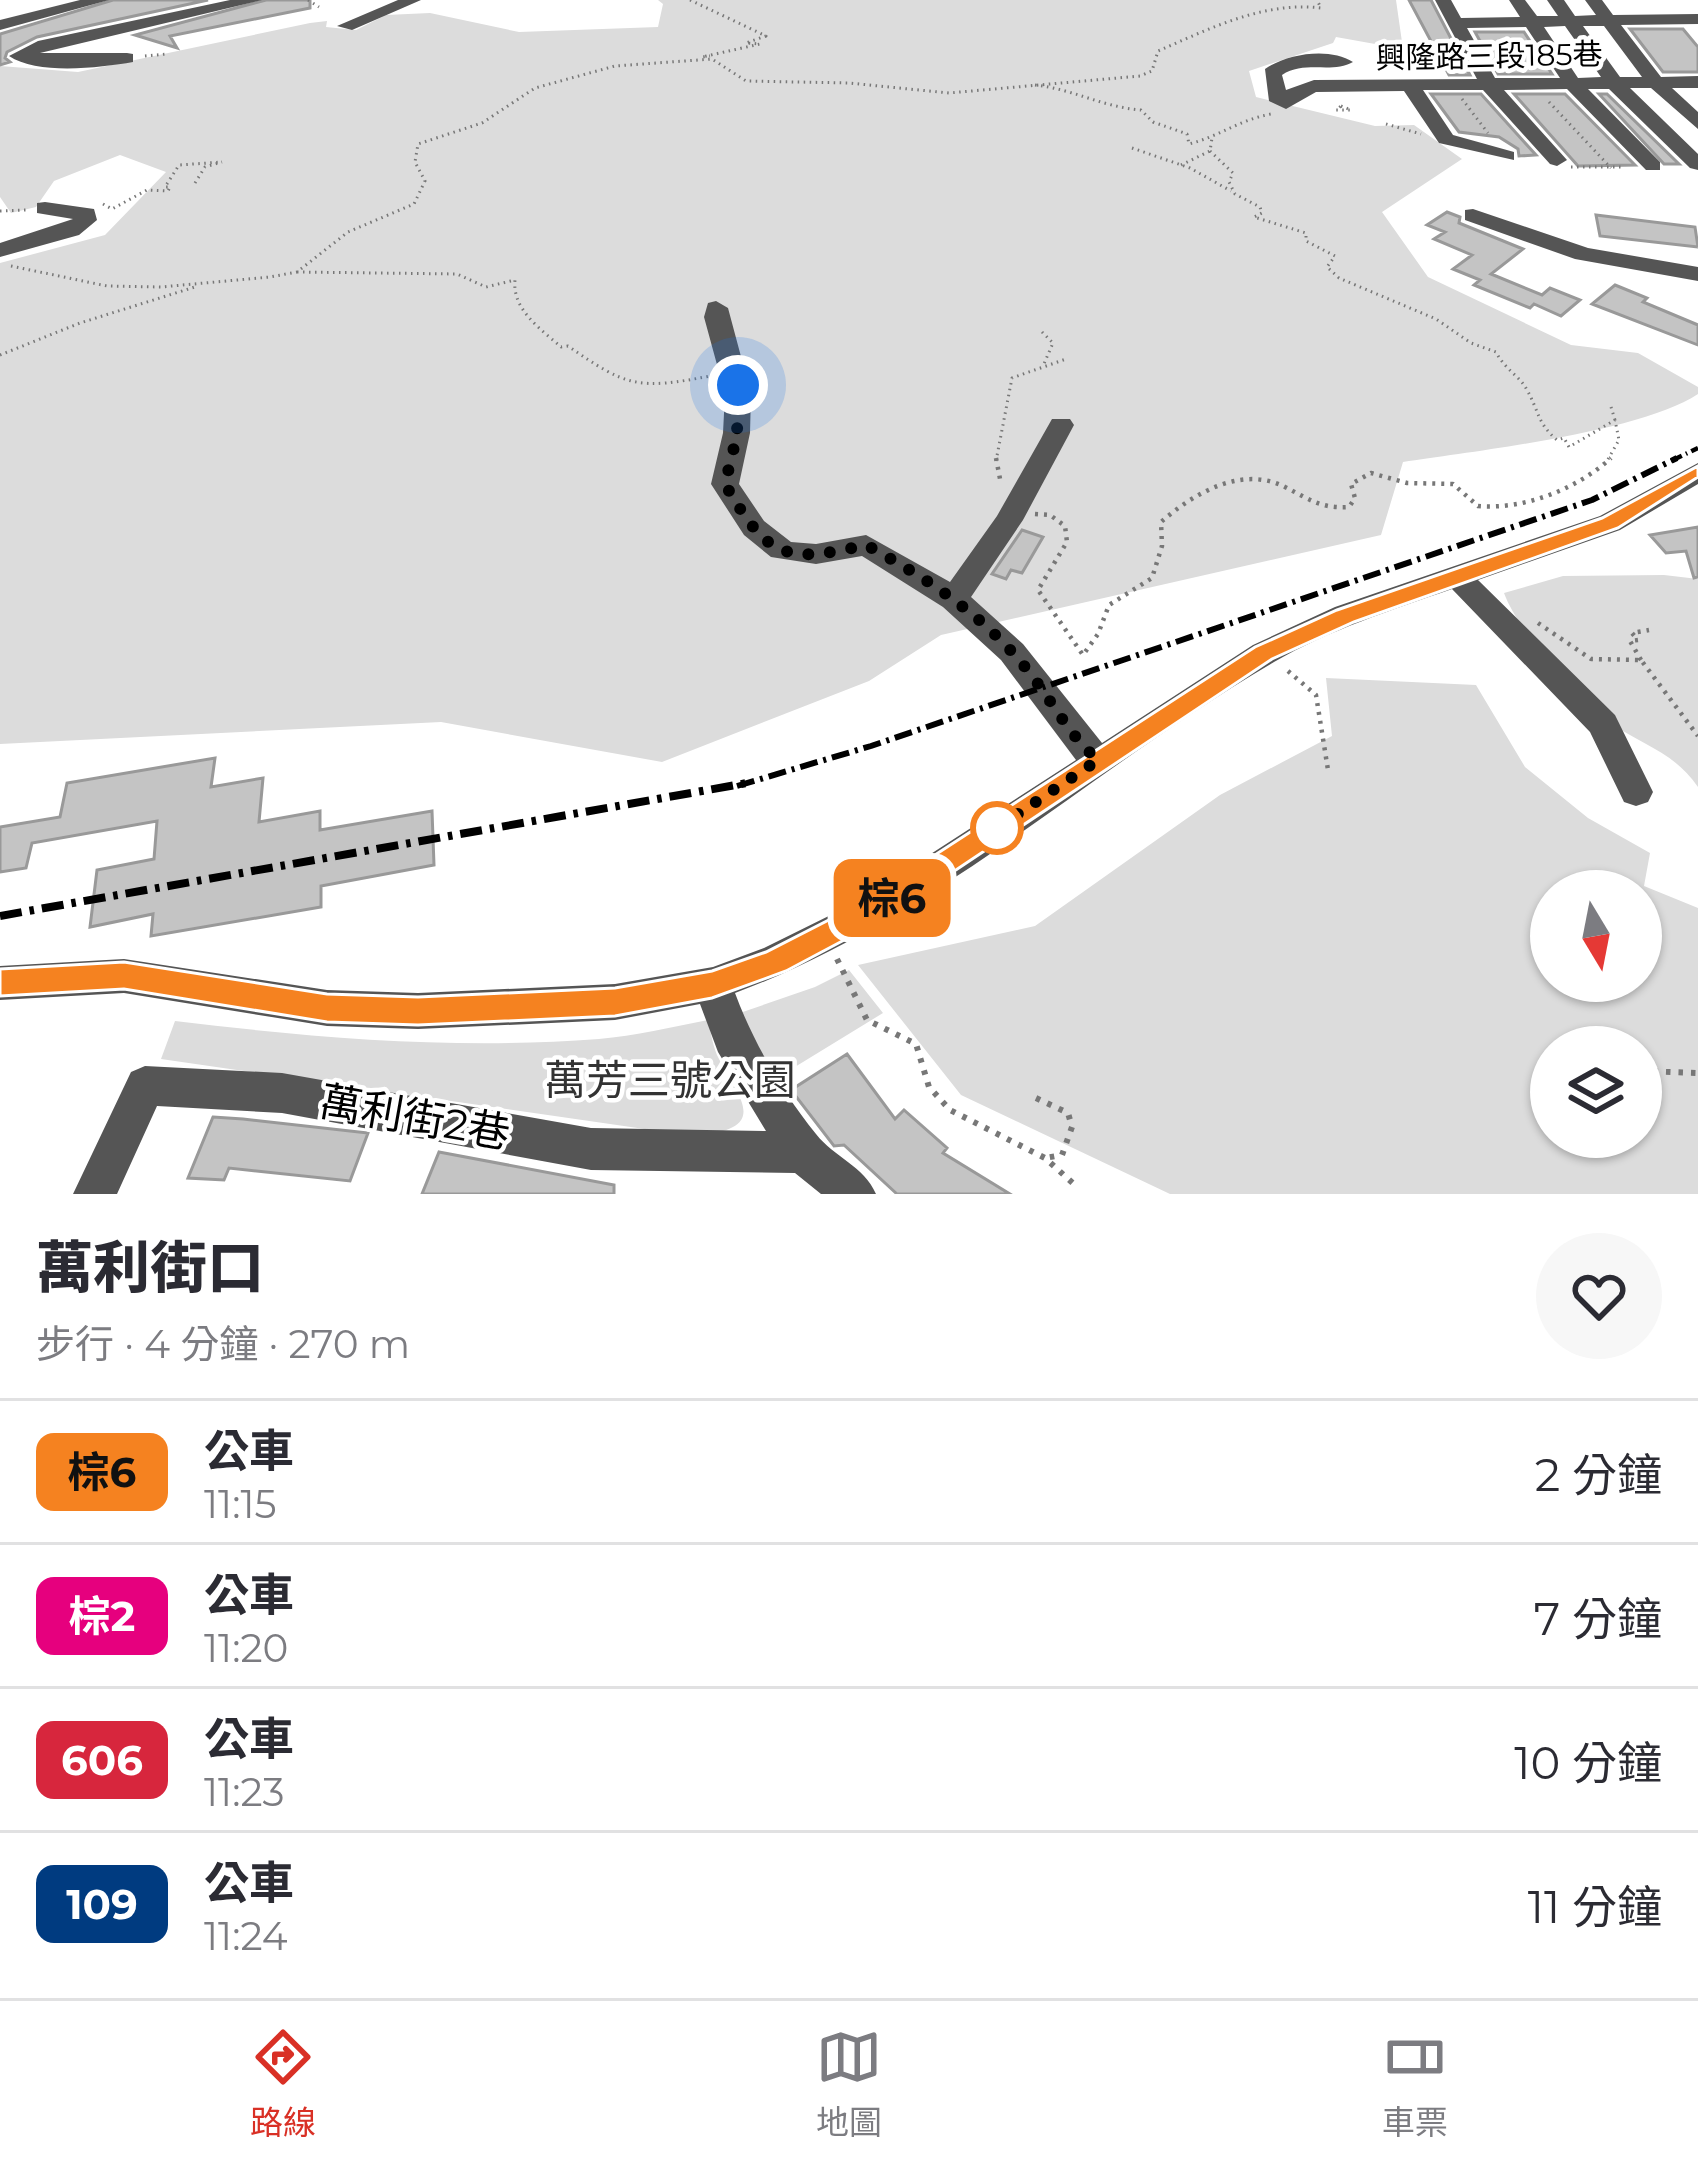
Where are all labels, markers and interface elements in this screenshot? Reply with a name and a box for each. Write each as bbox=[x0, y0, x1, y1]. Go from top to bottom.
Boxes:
street label: 興隆路三段185巷 bbox=[1375, 36, 1603, 76]
your location bbox=[708, 355, 768, 415]
unlabelled marker bbox=[972, 803, 1022, 853]
line badge: 棕6 bbox=[838, 859, 946, 937]
north arrow bbox=[1530, 870, 1662, 1002]
map controls bbox=[1530, 870, 1662, 1158]
text: 棕6 bbox=[858, 872, 926, 924]
button: layers bbox=[1530, 1026, 1662, 1158]
park label: 萬芳三號公園 bbox=[544, 1054, 796, 1106]
street label: 萬利街2巷 bbox=[316, 1075, 514, 1159]
text: 萬利街口 bbox=[36, 1233, 264, 1302]
button: heart bbox=[1536, 1233, 1662, 1359]
text: 步行 · 4 分鐘 · 270 m bbox=[36, 1320, 410, 1368]
text: 公車 bbox=[204, 1423, 294, 1478]
text: 棕6 bbox=[68, 1446, 136, 1498]
text: 2 分鐘 bbox=[1535, 1447, 1662, 1502]
text: 11:15 bbox=[204, 1480, 277, 1528]
text: 公車 bbox=[204, 1567, 294, 1622]
text: 棕2 bbox=[69, 1590, 135, 1642]
text: 7 分鐘 bbox=[1534, 1591, 1662, 1646]
text: 11:20 bbox=[204, 1624, 288, 1672]
text: 公車 bbox=[204, 1711, 294, 1766]
text: 606 bbox=[61, 1734, 143, 1786]
text: 10 分鐘 bbox=[1514, 1735, 1662, 1790]
text: 11:23 bbox=[204, 1768, 285, 1816]
text: 公車 bbox=[204, 1855, 294, 1910]
text: 109 bbox=[66, 1878, 138, 1930]
text: 11 分鐘 bbox=[1528, 1879, 1662, 1934]
text: 11:24 bbox=[204, 1912, 287, 1960]
tab: 路線 bbox=[250, 2024, 316, 2144]
tab: 地圖 bbox=[816, 2024, 882, 2144]
tab: 車票 bbox=[1382, 2024, 1448, 2144]

